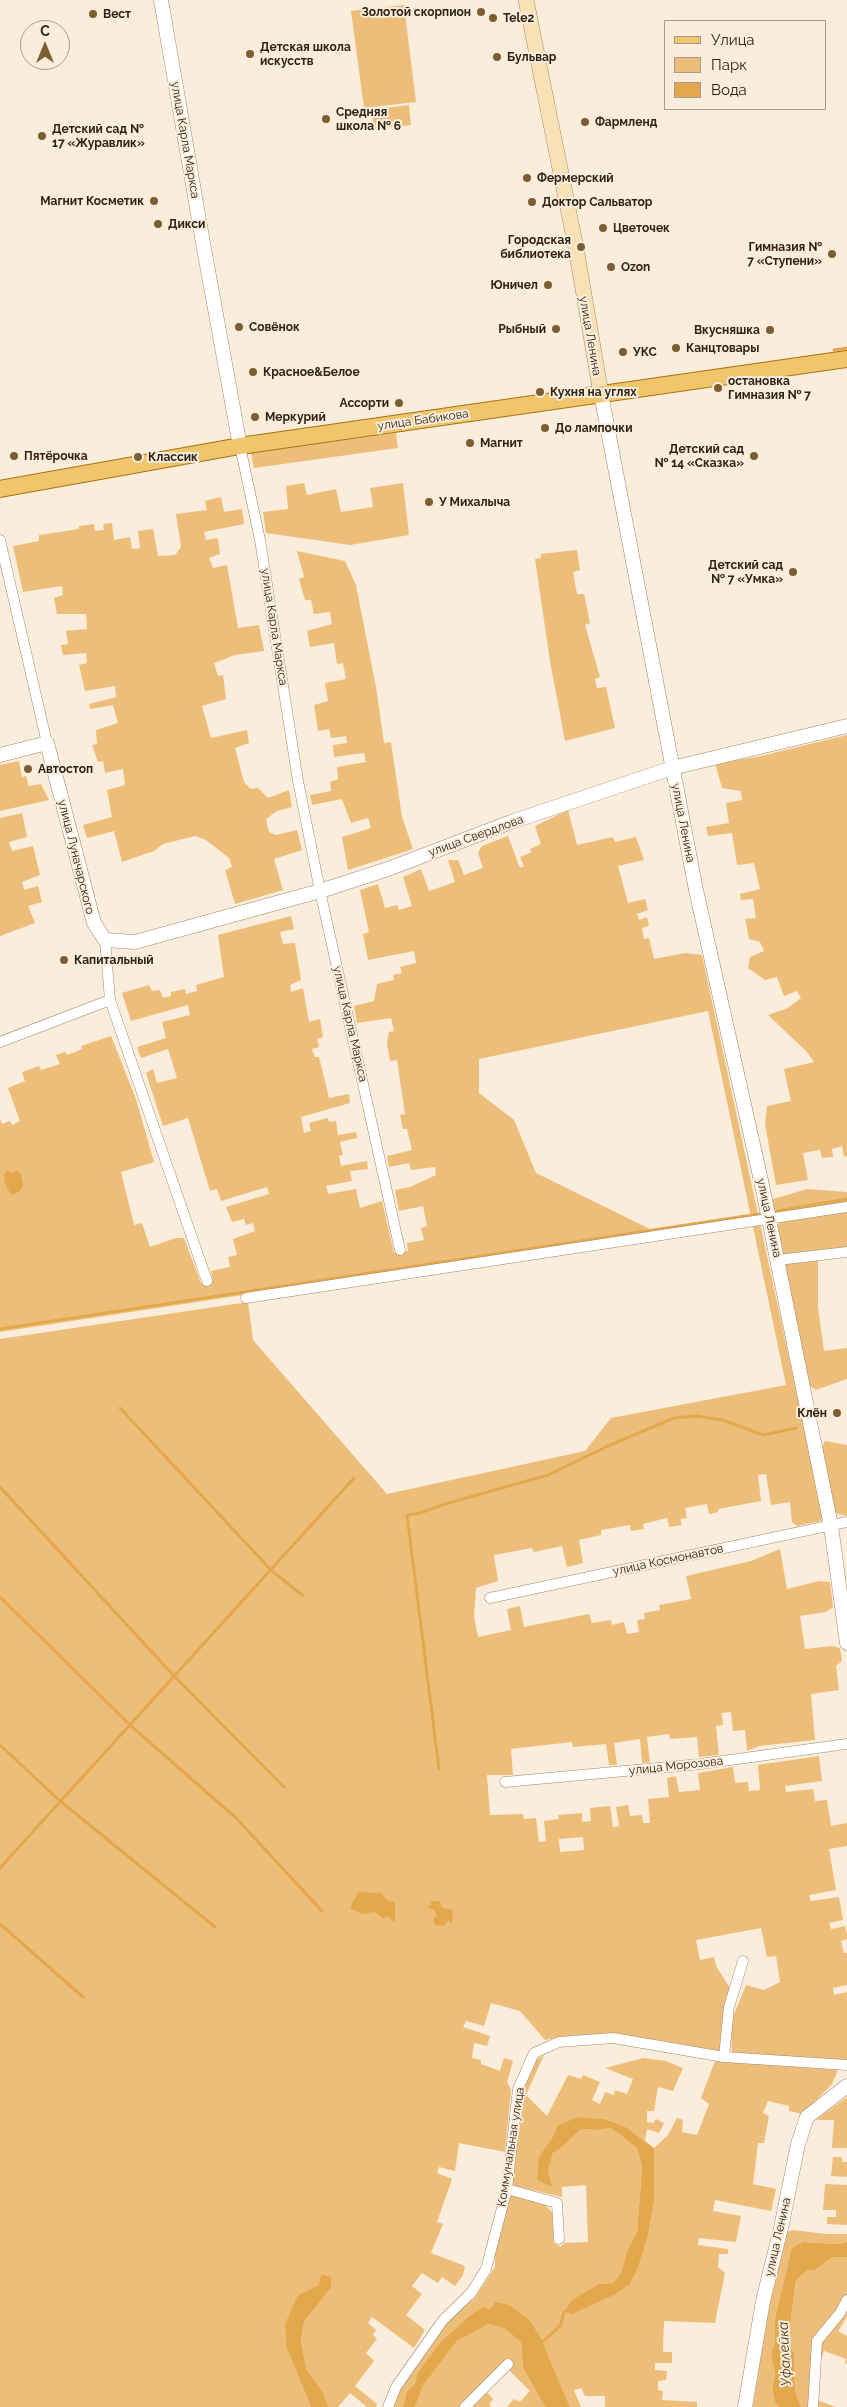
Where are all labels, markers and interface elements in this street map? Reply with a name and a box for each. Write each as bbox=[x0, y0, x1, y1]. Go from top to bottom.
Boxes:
place label: Золотой скорпион bbox=[361, 5, 471, 19]
marker: Золотой скорпион bbox=[475, 6, 487, 18]
place label: Вест bbox=[103, 7, 131, 21]
marker: Вест bbox=[87, 8, 99, 20]
place label: Tele2 bbox=[503, 11, 534, 25]
marker: Tele2 bbox=[487, 12, 499, 24]
north arrow bbox=[20, 20, 70, 70]
legend bbox=[664, 20, 827, 110]
text: С bbox=[40, 23, 50, 39]
text: Улица bbox=[711, 31, 755, 49]
place label: Детская школа искусств bbox=[260, 40, 351, 68]
marker: Детская школа искусств bbox=[244, 48, 256, 60]
place label: Бульвар bbox=[507, 50, 556, 64]
marker: Бульвар bbox=[491, 51, 503, 63]
text: Парк bbox=[711, 56, 747, 74]
street label: улица Карла Маркса bbox=[168, 80, 202, 200]
text: Вода bbox=[711, 81, 747, 99]
place label: Средняя школа № 6 bbox=[336, 105, 401, 133]
marker: Средняя школа № 6 bbox=[320, 113, 332, 125]
place label: Фармленд bbox=[595, 115, 657, 129]
marker: Фармленд bbox=[579, 116, 591, 128]
place label: Детский сад № 17 «Журавлик» bbox=[52, 122, 145, 150]
marker: Детский сад № 17 «Журавлик» bbox=[36, 130, 48, 142]
place label: Фермерский bbox=[537, 171, 614, 185]
marker: Фермерский bbox=[521, 172, 533, 184]
place label: Магнит Косметик bbox=[40, 194, 144, 208]
marker: Магнит Косметик bbox=[148, 195, 160, 207]
place label: Доктор Сальватор bbox=[542, 195, 652, 209]
marker: Доктор Сальватор bbox=[526, 196, 538, 208]
place label: Дикси bbox=[168, 217, 205, 231]
marker: Дикси bbox=[152, 218, 164, 230]
place label: Цветочек bbox=[613, 221, 670, 235]
marker: Цветочек bbox=[597, 222, 609, 234]
place label: Городская библиотека bbox=[500, 233, 571, 261]
place label: Гимназия № 7 «Ступени» bbox=[747, 240, 822, 268]
marker: Городская библиотека bbox=[575, 241, 587, 253]
marker: Гимназия № 7 «Ступени» bbox=[826, 248, 838, 260]
place label: Ozon bbox=[621, 260, 650, 274]
marker: Ozon bbox=[605, 261, 617, 273]
place label: Юничел bbox=[490, 278, 538, 292]
marker: Юничел bbox=[542, 279, 554, 291]
street label: улица Ленина bbox=[576, 295, 604, 377]
place label: Совёнок bbox=[249, 320, 300, 334]
marker: Совёнок bbox=[233, 321, 245, 333]
place label: Рыбный bbox=[498, 322, 546, 336]
marker: Рыбный bbox=[550, 323, 562, 335]
place label: Вкусняшка bbox=[694, 323, 760, 337]
marker: Вкусняшка bbox=[764, 324, 776, 336]
place label: Канцтовары bbox=[686, 341, 759, 355]
marker: Канцтовары bbox=[670, 342, 682, 354]
place label: УКС bbox=[633, 345, 657, 359]
marker: УКС bbox=[617, 346, 629, 358]
place label: Красное&Белое bbox=[263, 365, 360, 379]
marker: Красное&Белое bbox=[247, 366, 259, 378]
place label: остановка Гимназия № 7 bbox=[728, 374, 811, 402]
marker: остановка Гимназия № 7 bbox=[712, 382, 724, 394]
place label: Кухня на углях bbox=[550, 385, 637, 399]
marker: Кухня на углях bbox=[534, 386, 546, 398]
place label: Ассорти bbox=[340, 396, 389, 410]
marker: Ассорти bbox=[393, 397, 405, 409]
street label: улица Бабикова bbox=[377, 406, 469, 434]
place label: Меркурий bbox=[265, 410, 326, 424]
marker: Меркурий bbox=[249, 411, 261, 423]
place label: До лампочки bbox=[555, 421, 633, 435]
marker: До лампочки bbox=[539, 422, 551, 434]
place label: Магнит bbox=[480, 436, 523, 450]
marker: Магнит bbox=[464, 437, 476, 449]
place label: Детский сад № 14 «Сказка» bbox=[655, 442, 744, 470]
place label: Пятёрочка bbox=[24, 449, 88, 463]
marker: Пятёрочка bbox=[8, 450, 20, 462]
place label: Классик bbox=[148, 450, 198, 464]
marker: Детский сад № 14 «Сказка» bbox=[748, 450, 760, 462]
marker: Классик bbox=[132, 451, 144, 463]
place label: У Михалыча bbox=[439, 495, 510, 509]
marker: У Михалыча bbox=[423, 496, 435, 508]
place label: Детский сад № 7 «Умка» bbox=[708, 558, 783, 586]
marker: Детский сад № 7 «Умка» bbox=[787, 566, 799, 578]
street label: улица Карла Маркса bbox=[258, 567, 290, 687]
place label: Автостоп bbox=[38, 762, 93, 776]
marker: Автостоп bbox=[22, 763, 34, 775]
street label: улица Ленина bbox=[668, 782, 698, 864]
street label: улица Луначарского bbox=[55, 798, 97, 916]
street label: улица Свердлова bbox=[427, 812, 525, 860]
place label: Капитальный bbox=[74, 953, 154, 967]
marker: Капитальный bbox=[58, 954, 70, 966]
street label: улица Карла Маркса bbox=[330, 965, 370, 1083]
street label: улица Ленина bbox=[754, 1177, 784, 1259]
place label: Клён bbox=[797, 1406, 827, 1420]
marker: Клён bbox=[831, 1407, 843, 1419]
street label: улица Космонавтов bbox=[611, 1541, 725, 1579]
street label: улица Морозова bbox=[628, 1754, 724, 1778]
street label: Коммунальная улица bbox=[494, 2086, 528, 2208]
street label: улица Ленина bbox=[762, 2196, 794, 2278]
water label: Уфалейка bbox=[775, 2321, 795, 2387]

